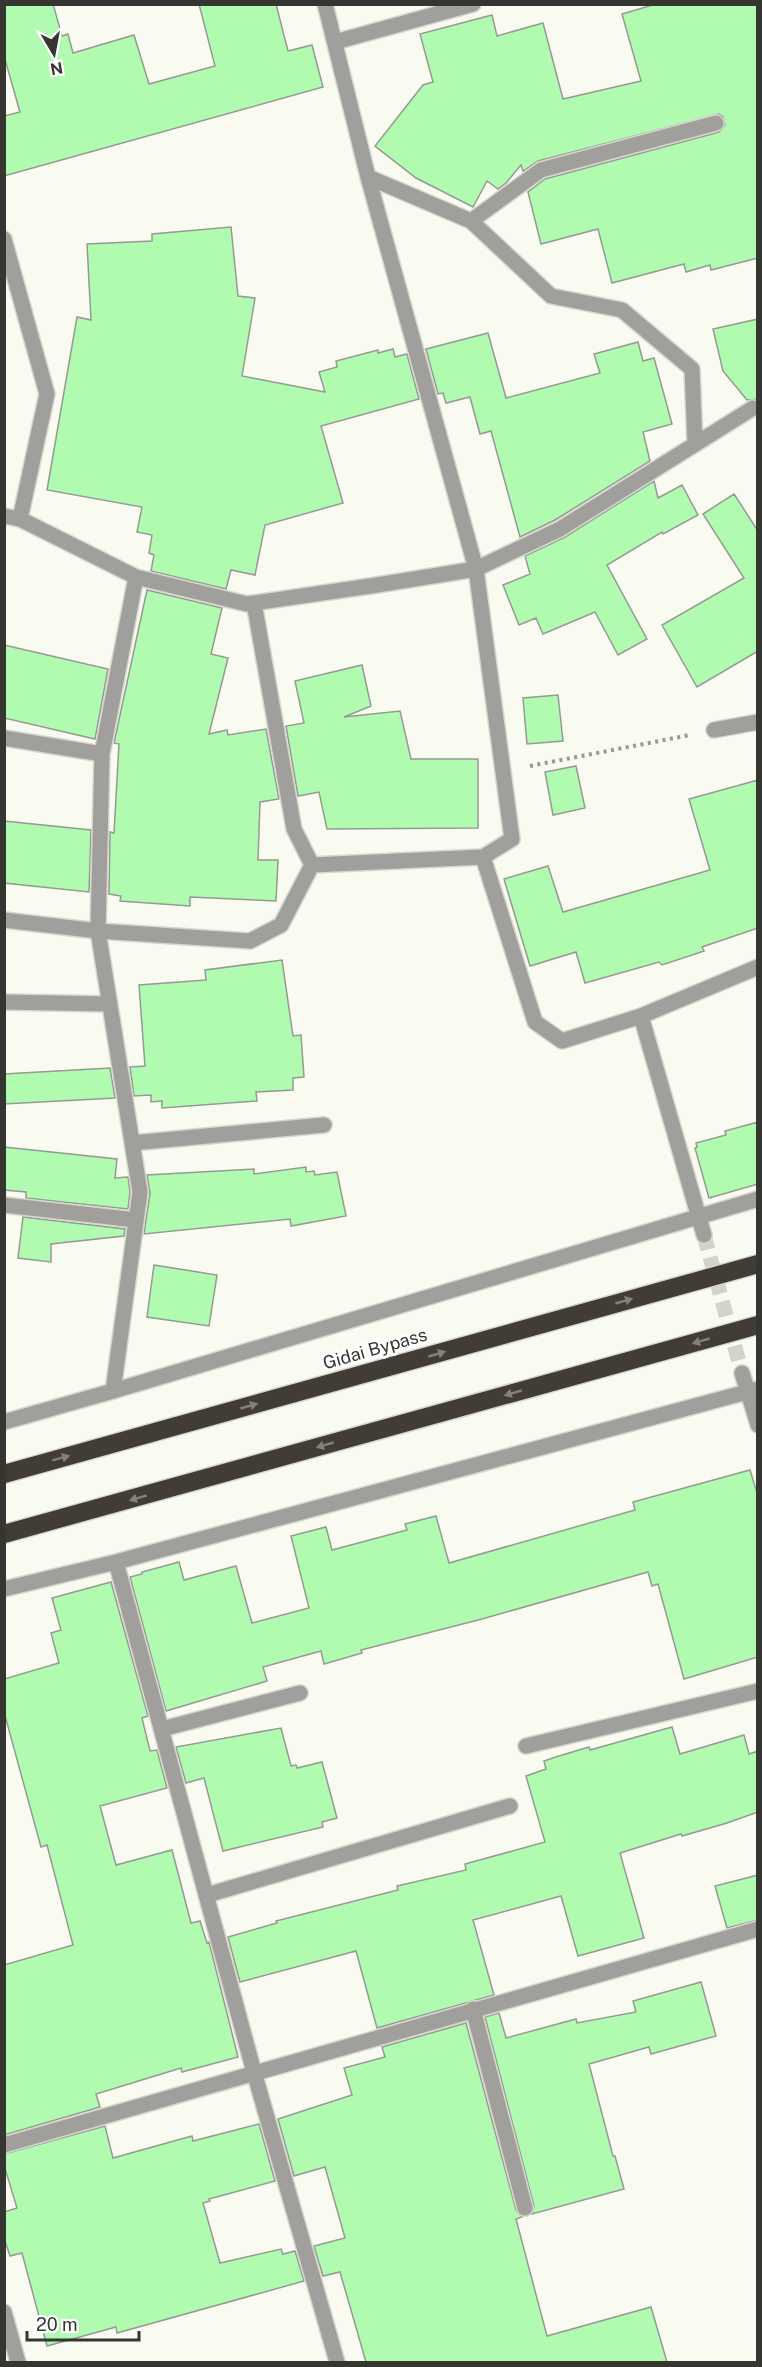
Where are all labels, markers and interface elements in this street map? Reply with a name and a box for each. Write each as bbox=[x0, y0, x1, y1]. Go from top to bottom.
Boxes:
north arrow bbox=[24, 24, 84, 84]
text: N bbox=[49, 58, 64, 79]
one-way arrow bbox=[616, 1296, 634, 1305]
street label: Gidai Bypass bbox=[320, 1324, 429, 1373]
one-way arrow bbox=[692, 1336, 710, 1346]
one-way arrow bbox=[428, 1349, 446, 1358]
one-way arrow bbox=[504, 1389, 522, 1398]
one-way arrow bbox=[240, 1401, 258, 1410]
one-way arrow bbox=[316, 1441, 334, 1450]
one-way arrow bbox=[52, 1453, 70, 1463]
one-way arrow bbox=[128, 1493, 147, 1503]
scale bar bbox=[27, 2304, 140, 2342]
text: 20 m bbox=[36, 2314, 78, 2335]

